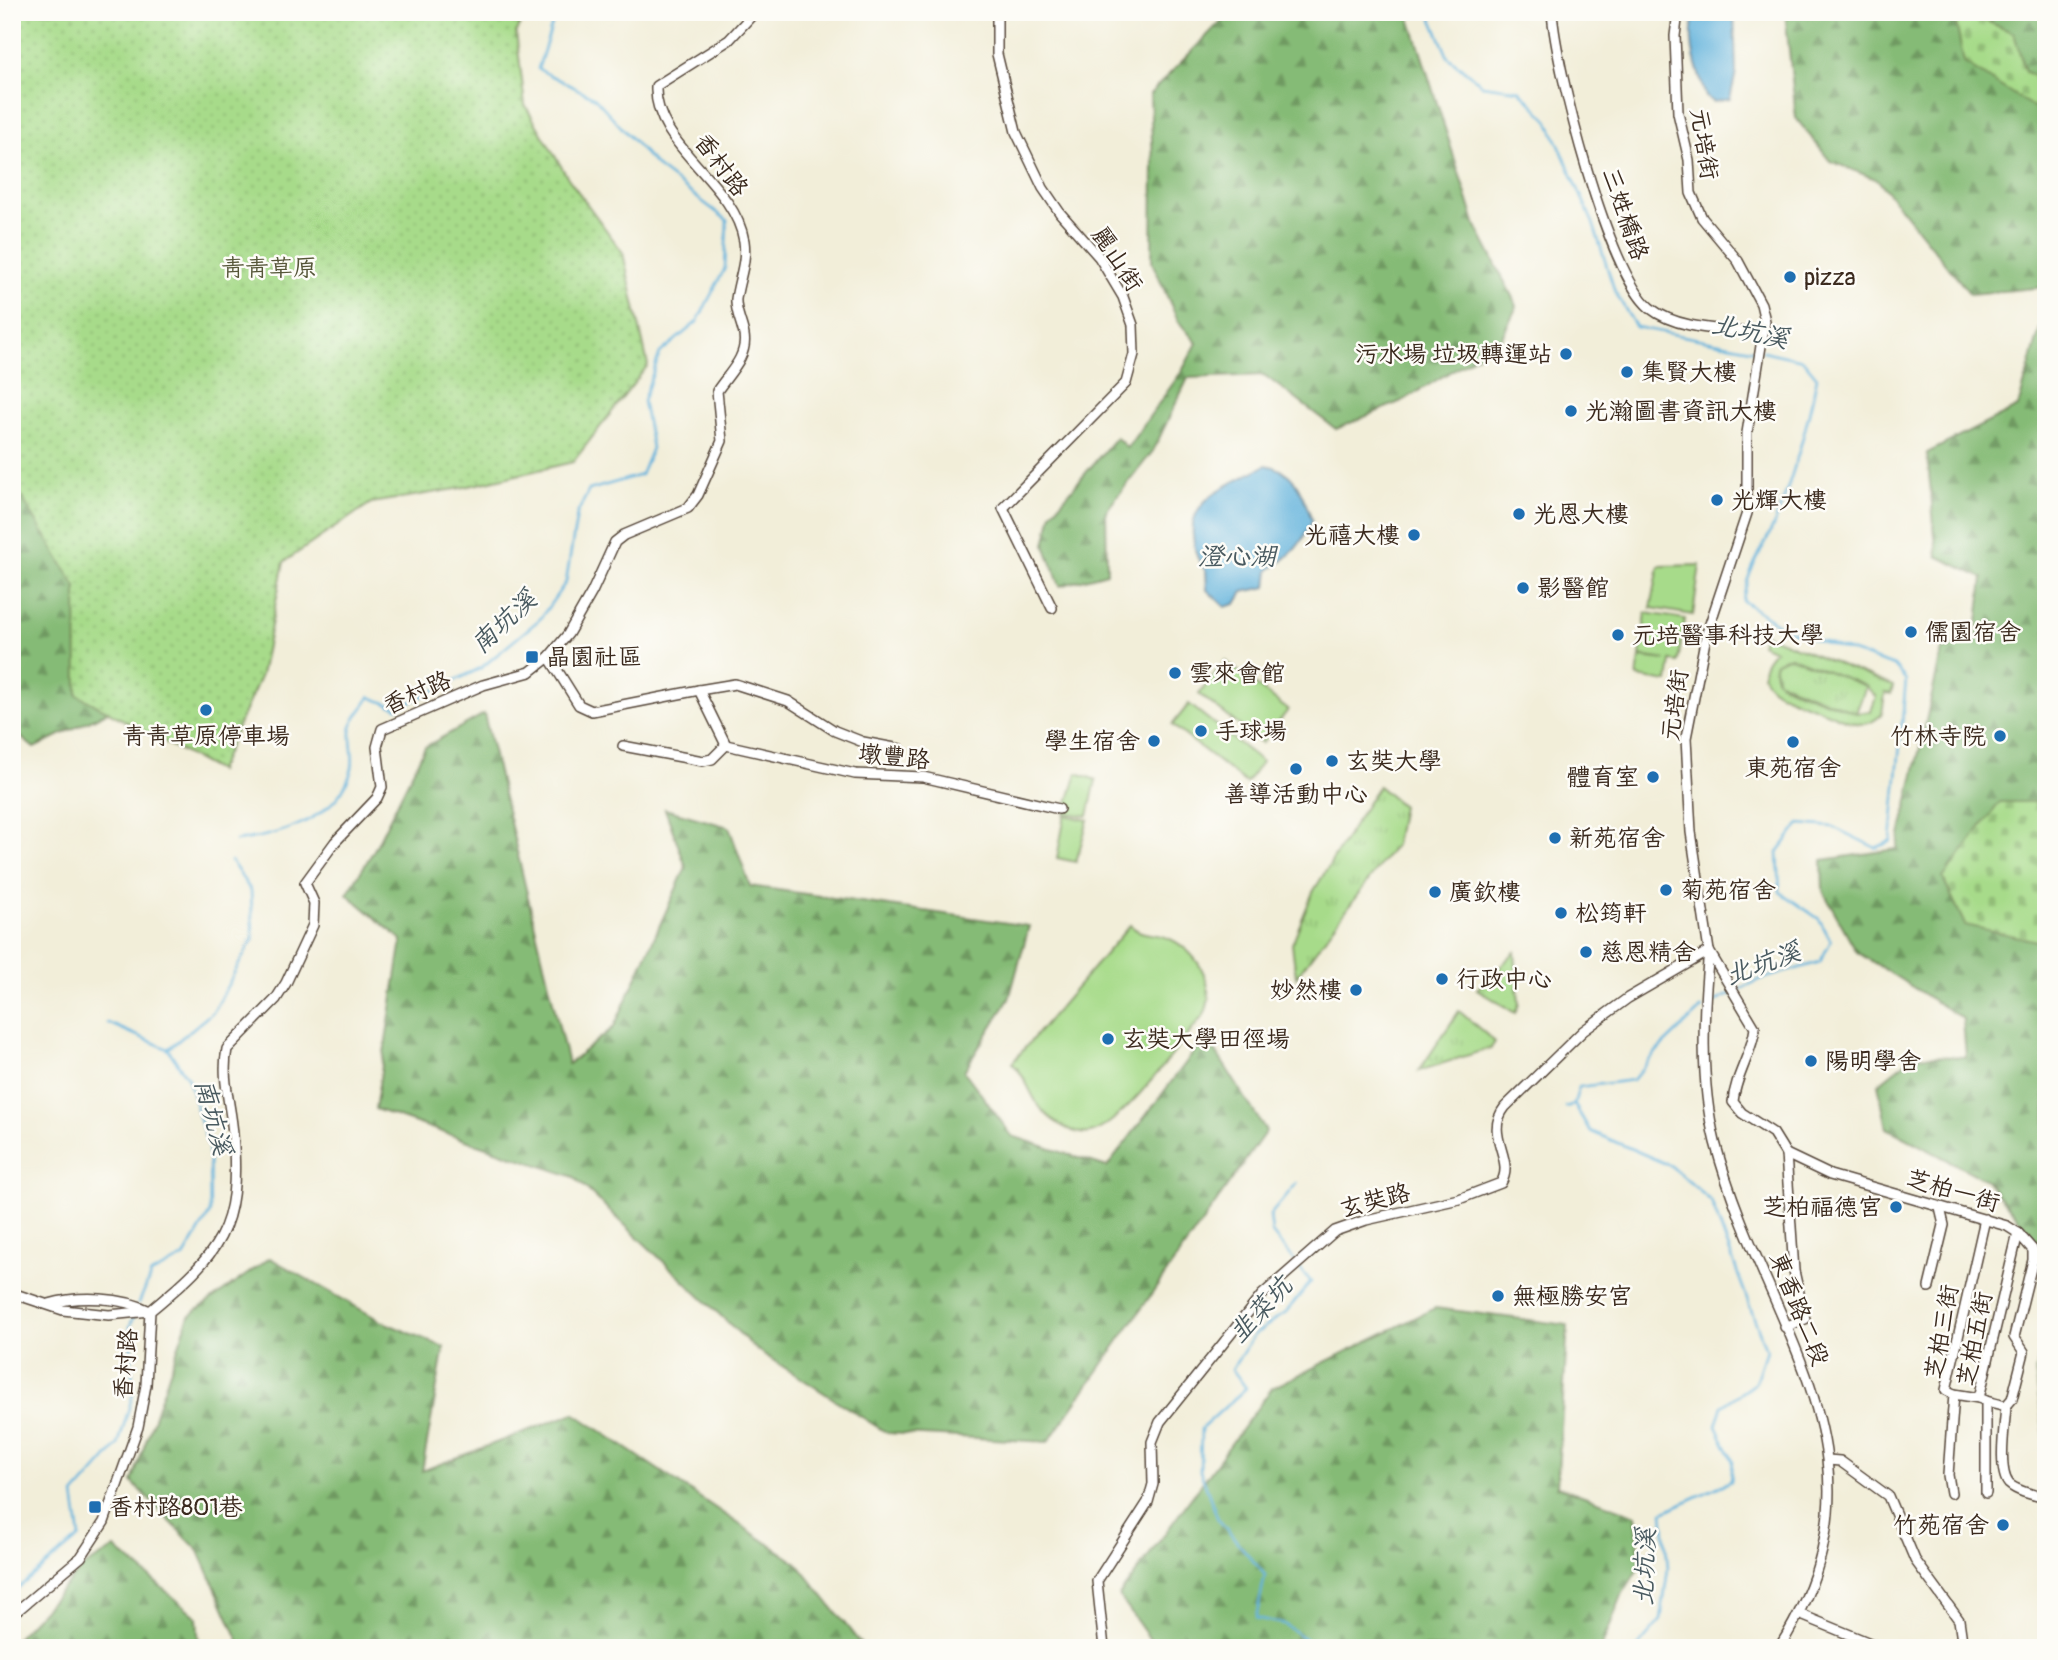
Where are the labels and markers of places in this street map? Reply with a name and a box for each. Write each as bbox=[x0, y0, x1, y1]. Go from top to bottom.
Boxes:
place label: pizza bbox=[1804, 263, 1856, 292]
marker: pizza bbox=[1782, 269, 1798, 285]
place label: 污水場 垃圾轉運站 bbox=[1355, 340, 1552, 369]
marker: 污水場 垃圾轉運站 bbox=[1558, 346, 1574, 362]
place label: 集賢大樓 bbox=[1641, 358, 1737, 387]
marker: 集賢大樓 bbox=[1619, 364, 1635, 380]
place label: 光瀚圖書資訊大樓 bbox=[1585, 397, 1777, 426]
marker: 光瀚圖書資訊大樓 bbox=[1563, 403, 1579, 419]
place label: 光輝大樓 bbox=[1731, 486, 1827, 515]
marker: 光輝大樓 bbox=[1709, 492, 1725, 508]
place label: 光恩大樓 bbox=[1533, 500, 1629, 529]
marker: 光恩大樓 bbox=[1511, 506, 1527, 522]
place label: 光禧大樓 bbox=[1304, 521, 1400, 550]
marker: 光禧大樓 bbox=[1406, 527, 1422, 543]
place label: 影醫館 bbox=[1537, 574, 1609, 603]
marker: 影醫館 bbox=[1515, 580, 1531, 596]
place label: 儒園宿舍 bbox=[1925, 618, 2021, 647]
place label: 元培醫事科技大學 bbox=[1632, 621, 1824, 650]
marker: 儒園宿舍 bbox=[1903, 624, 1919, 640]
marker: 元培醫事科技大學 bbox=[1610, 627, 1626, 643]
place label: 晶園社區 bbox=[546, 643, 642, 672]
marker: 晶園社區 bbox=[524, 649, 540, 665]
place label: 雲來會館 bbox=[1189, 659, 1285, 688]
marker: 雲來會館 bbox=[1167, 665, 1183, 681]
marker: 青青草原停車場 bbox=[198, 702, 214, 718]
place label: 手球場 bbox=[1215, 717, 1287, 746]
place label: 青青草原停車場 bbox=[122, 722, 290, 751]
place label: 竹林寺院 bbox=[1890, 722, 1986, 751]
marker: 手球場 bbox=[1193, 723, 1209, 739]
place label: 學生宿舍 bbox=[1044, 727, 1140, 756]
marker: 竹林寺院 bbox=[1992, 728, 2008, 744]
marker: 學生宿舍 bbox=[1146, 733, 1162, 749]
marker: 東苑宿舍 bbox=[1785, 734, 1801, 750]
place label: 玄奘大學 bbox=[1346, 747, 1442, 776]
marker: 玄奘大學 bbox=[1324, 753, 1340, 769]
place label: 東苑宿舍 bbox=[1745, 754, 1841, 783]
marker: 善導活動中心 bbox=[1288, 761, 1304, 777]
place label: 體育室 bbox=[1567, 763, 1639, 792]
marker: 體育室 bbox=[1645, 769, 1661, 785]
place label: 善導活動中心 bbox=[1224, 780, 1368, 809]
place label: 新苑宿舍 bbox=[1569, 824, 1665, 853]
marker: 新苑宿舍 bbox=[1547, 830, 1563, 846]
place label: 菊苑宿舍 bbox=[1680, 876, 1776, 905]
place label: 廣欽樓 bbox=[1449, 878, 1521, 907]
marker: 菊苑宿舍 bbox=[1658, 882, 1674, 898]
marker: 廣欽樓 bbox=[1427, 884, 1443, 900]
place label: 松筠軒 bbox=[1575, 899, 1647, 928]
marker: 松筠軒 bbox=[1553, 905, 1569, 921]
place label: 慈恩精舍 bbox=[1600, 938, 1696, 967]
marker: 慈恩精舍 bbox=[1578, 944, 1594, 960]
place label: 行政中心 bbox=[1456, 965, 1552, 994]
marker: 行政中心 bbox=[1434, 971, 1450, 987]
place label: 妙然樓 bbox=[1270, 976, 1342, 1005]
marker: 妙然樓 bbox=[1348, 982, 1364, 998]
place label: 玄奘大學田徑場 bbox=[1122, 1025, 1290, 1054]
marker: 玄奘大學田徑場 bbox=[1100, 1031, 1116, 1047]
place label: 陽明學舍 bbox=[1825, 1047, 1921, 1076]
marker: 陽明學舍 bbox=[1803, 1053, 1819, 1069]
place label: 芝柏福德宮 bbox=[1762, 1193, 1882, 1222]
marker: 芝柏福德宮 bbox=[1888, 1199, 1904, 1215]
place label: 無極勝安宮 bbox=[1512, 1282, 1632, 1311]
marker: 無極勝安宮 bbox=[1490, 1288, 1506, 1304]
place label: 香村路801巷 bbox=[109, 1493, 243, 1522]
marker: 香村路801巷 bbox=[87, 1499, 103, 1515]
place label: 竹苑宿舍 bbox=[1893, 1511, 1989, 1540]
marker: 竹苑宿舍 bbox=[1995, 1517, 2011, 1533]

